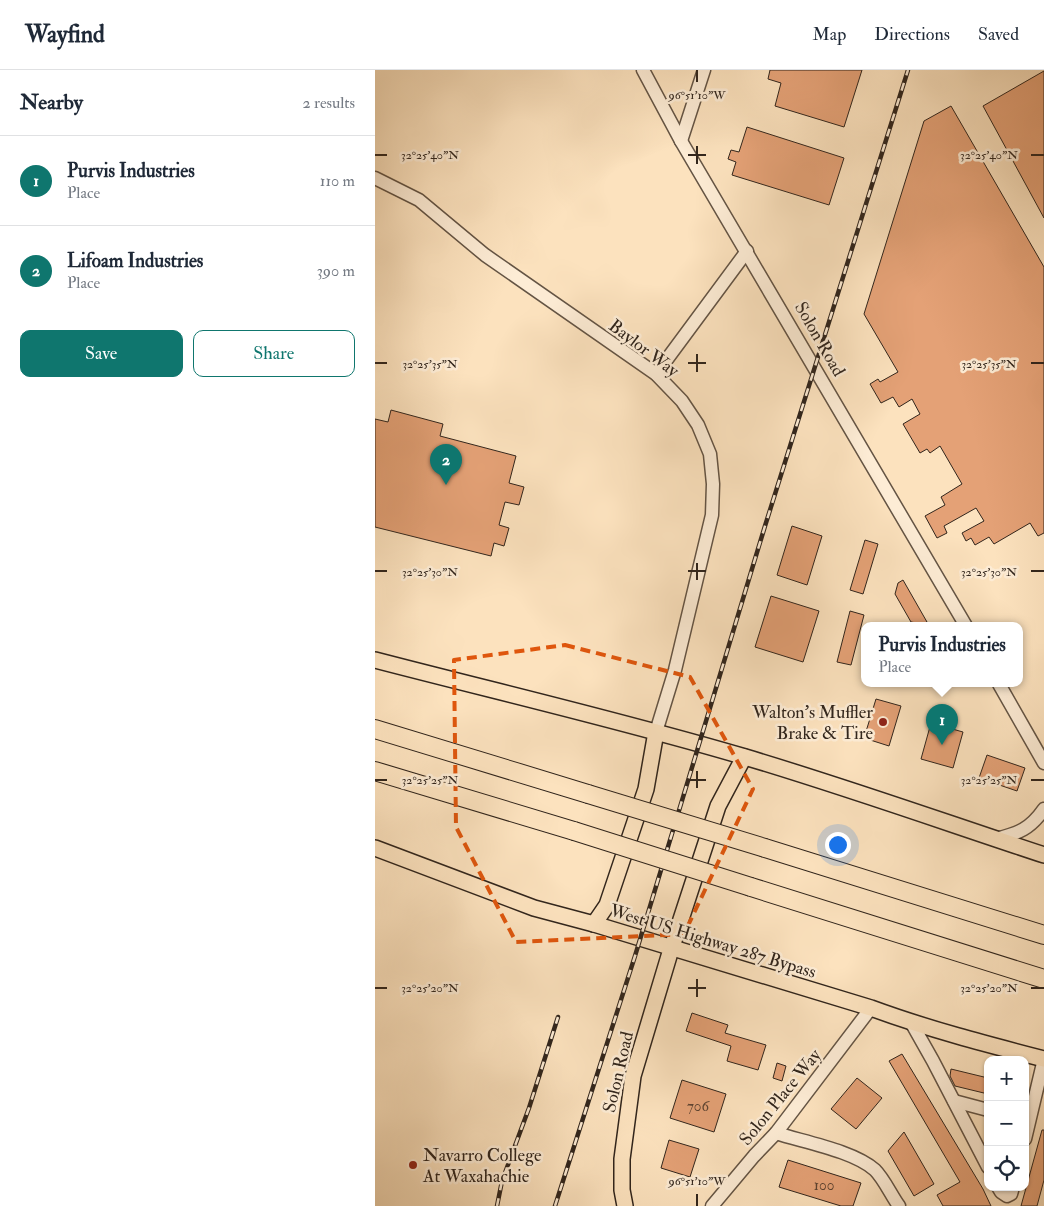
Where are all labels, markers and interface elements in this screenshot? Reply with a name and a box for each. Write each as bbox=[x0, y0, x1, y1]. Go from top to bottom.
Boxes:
text: Wayfind bbox=[25, 19, 105, 50]
text: Map bbox=[813, 23, 846, 46]
text: Directions bbox=[874, 23, 950, 46]
text: Saved bbox=[978, 23, 1019, 46]
text: 96°51'10"W bbox=[668, 88, 726, 103]
text: Nearby bbox=[20, 89, 83, 116]
text: 2 results bbox=[302, 93, 355, 113]
text: 32°25'40"N bbox=[401, 148, 459, 163]
text: 32°25'40"N bbox=[960, 148, 1018, 163]
text: Purvis Industries bbox=[67, 159, 195, 183]
text: 1 bbox=[33, 171, 39, 191]
text: 110 m bbox=[320, 171, 355, 191]
text: Place bbox=[67, 183, 100, 203]
text: Lifoam Industries bbox=[67, 249, 203, 273]
text: 2 bbox=[32, 261, 40, 281]
text: 390 m bbox=[317, 261, 355, 281]
text: Place bbox=[67, 273, 100, 293]
street label: Solon Road bbox=[789, 298, 850, 381]
street label: Baylor Way bbox=[604, 314, 684, 383]
button: Save bbox=[20, 330, 183, 377]
button: Share bbox=[193, 330, 355, 377]
text: 32°25'35"N bbox=[402, 357, 458, 372]
text: 32°25'35"N bbox=[961, 357, 1017, 372]
pin: 2 bbox=[430, 444, 462, 485]
text: 32°25'30"N bbox=[402, 565, 458, 580]
text: 32°25'30"N bbox=[961, 565, 1017, 580]
popup bbox=[861, 622, 1023, 687]
text: Purvis Industries bbox=[878, 633, 1006, 657]
text: Place bbox=[878, 657, 911, 677]
place label: Walton's Muffler Brake & Tire bbox=[751, 701, 873, 745]
pin: 1 bbox=[926, 704, 958, 745]
marker: Walton's Muffler Brake & Tire bbox=[877, 716, 889, 728]
text: 32°25'25"N bbox=[402, 773, 459, 788]
text: 32°25'25"N bbox=[961, 773, 1018, 788]
your location bbox=[825, 832, 851, 858]
street label: West US Highway 287 Bypass bbox=[606, 899, 819, 984]
text: 32°25'20"N bbox=[401, 981, 459, 996]
text: 32°25'20"N bbox=[960, 981, 1018, 996]
street label: Solon Road bbox=[598, 1029, 639, 1115]
street label: Solon Place Way bbox=[734, 1043, 827, 1150]
map controls bbox=[984, 1056, 1029, 1191]
button: + bbox=[984, 1056, 1029, 1101]
house number: 706 bbox=[687, 1097, 710, 1116]
button: − bbox=[984, 1101, 1029, 1146]
place label: Navarro College At Waxahachie bbox=[422, 1144, 542, 1188]
button: locate bbox=[984, 1146, 1029, 1191]
marker: Navarro College At Waxahachie bbox=[407, 1159, 419, 1171]
text: 96°51'10"W bbox=[668, 1174, 726, 1189]
house number: 100 bbox=[814, 1176, 834, 1195]

